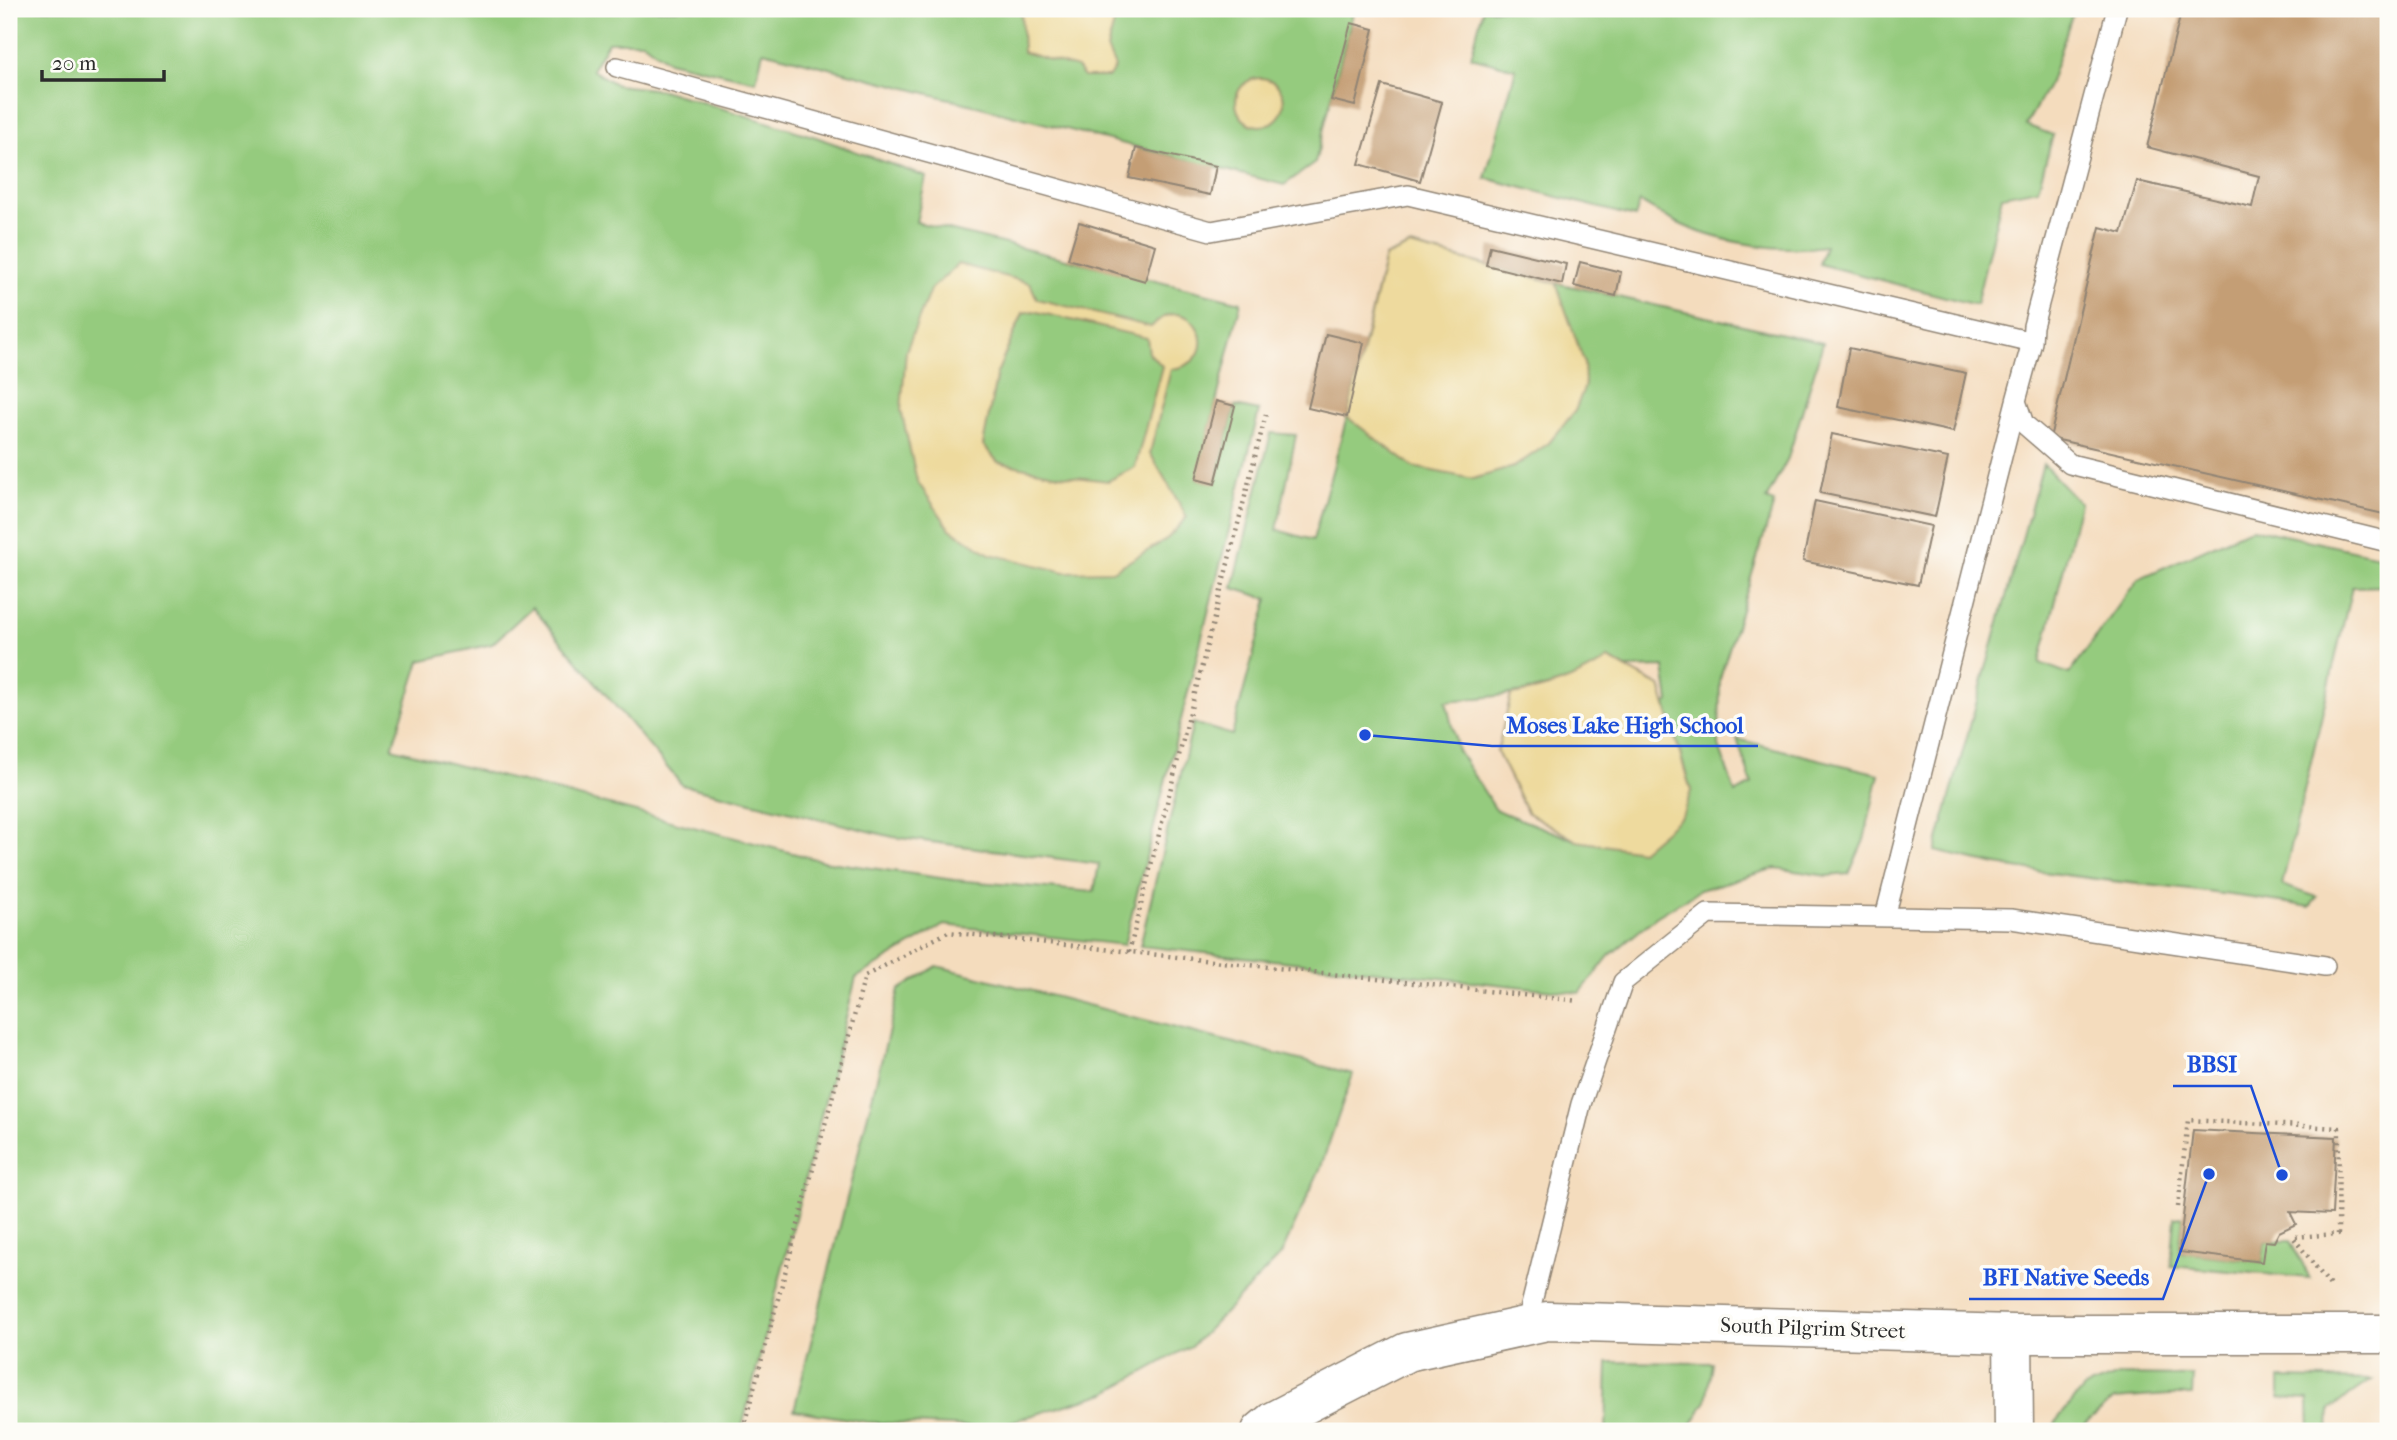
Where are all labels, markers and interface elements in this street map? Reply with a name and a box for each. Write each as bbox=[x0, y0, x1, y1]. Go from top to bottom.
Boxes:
scale bar bbox=[42, 38, 164, 82]
text: 20 m bbox=[52, 51, 97, 75]
callout: Moses Lake High School bbox=[1492, 702, 1758, 746]
text: Moses Lake High School bbox=[1506, 712, 1744, 739]
callout: BBSI bbox=[2173, 1042, 2251, 1086]
text: BBSI bbox=[2187, 1051, 2237, 1078]
callout: BFI Native Seeds bbox=[1969, 1255, 2163, 1299]
text: BFI Native Seeds bbox=[1983, 1264, 2150, 1291]
street label: South Pilgrim Street bbox=[1720, 1313, 1907, 1343]

